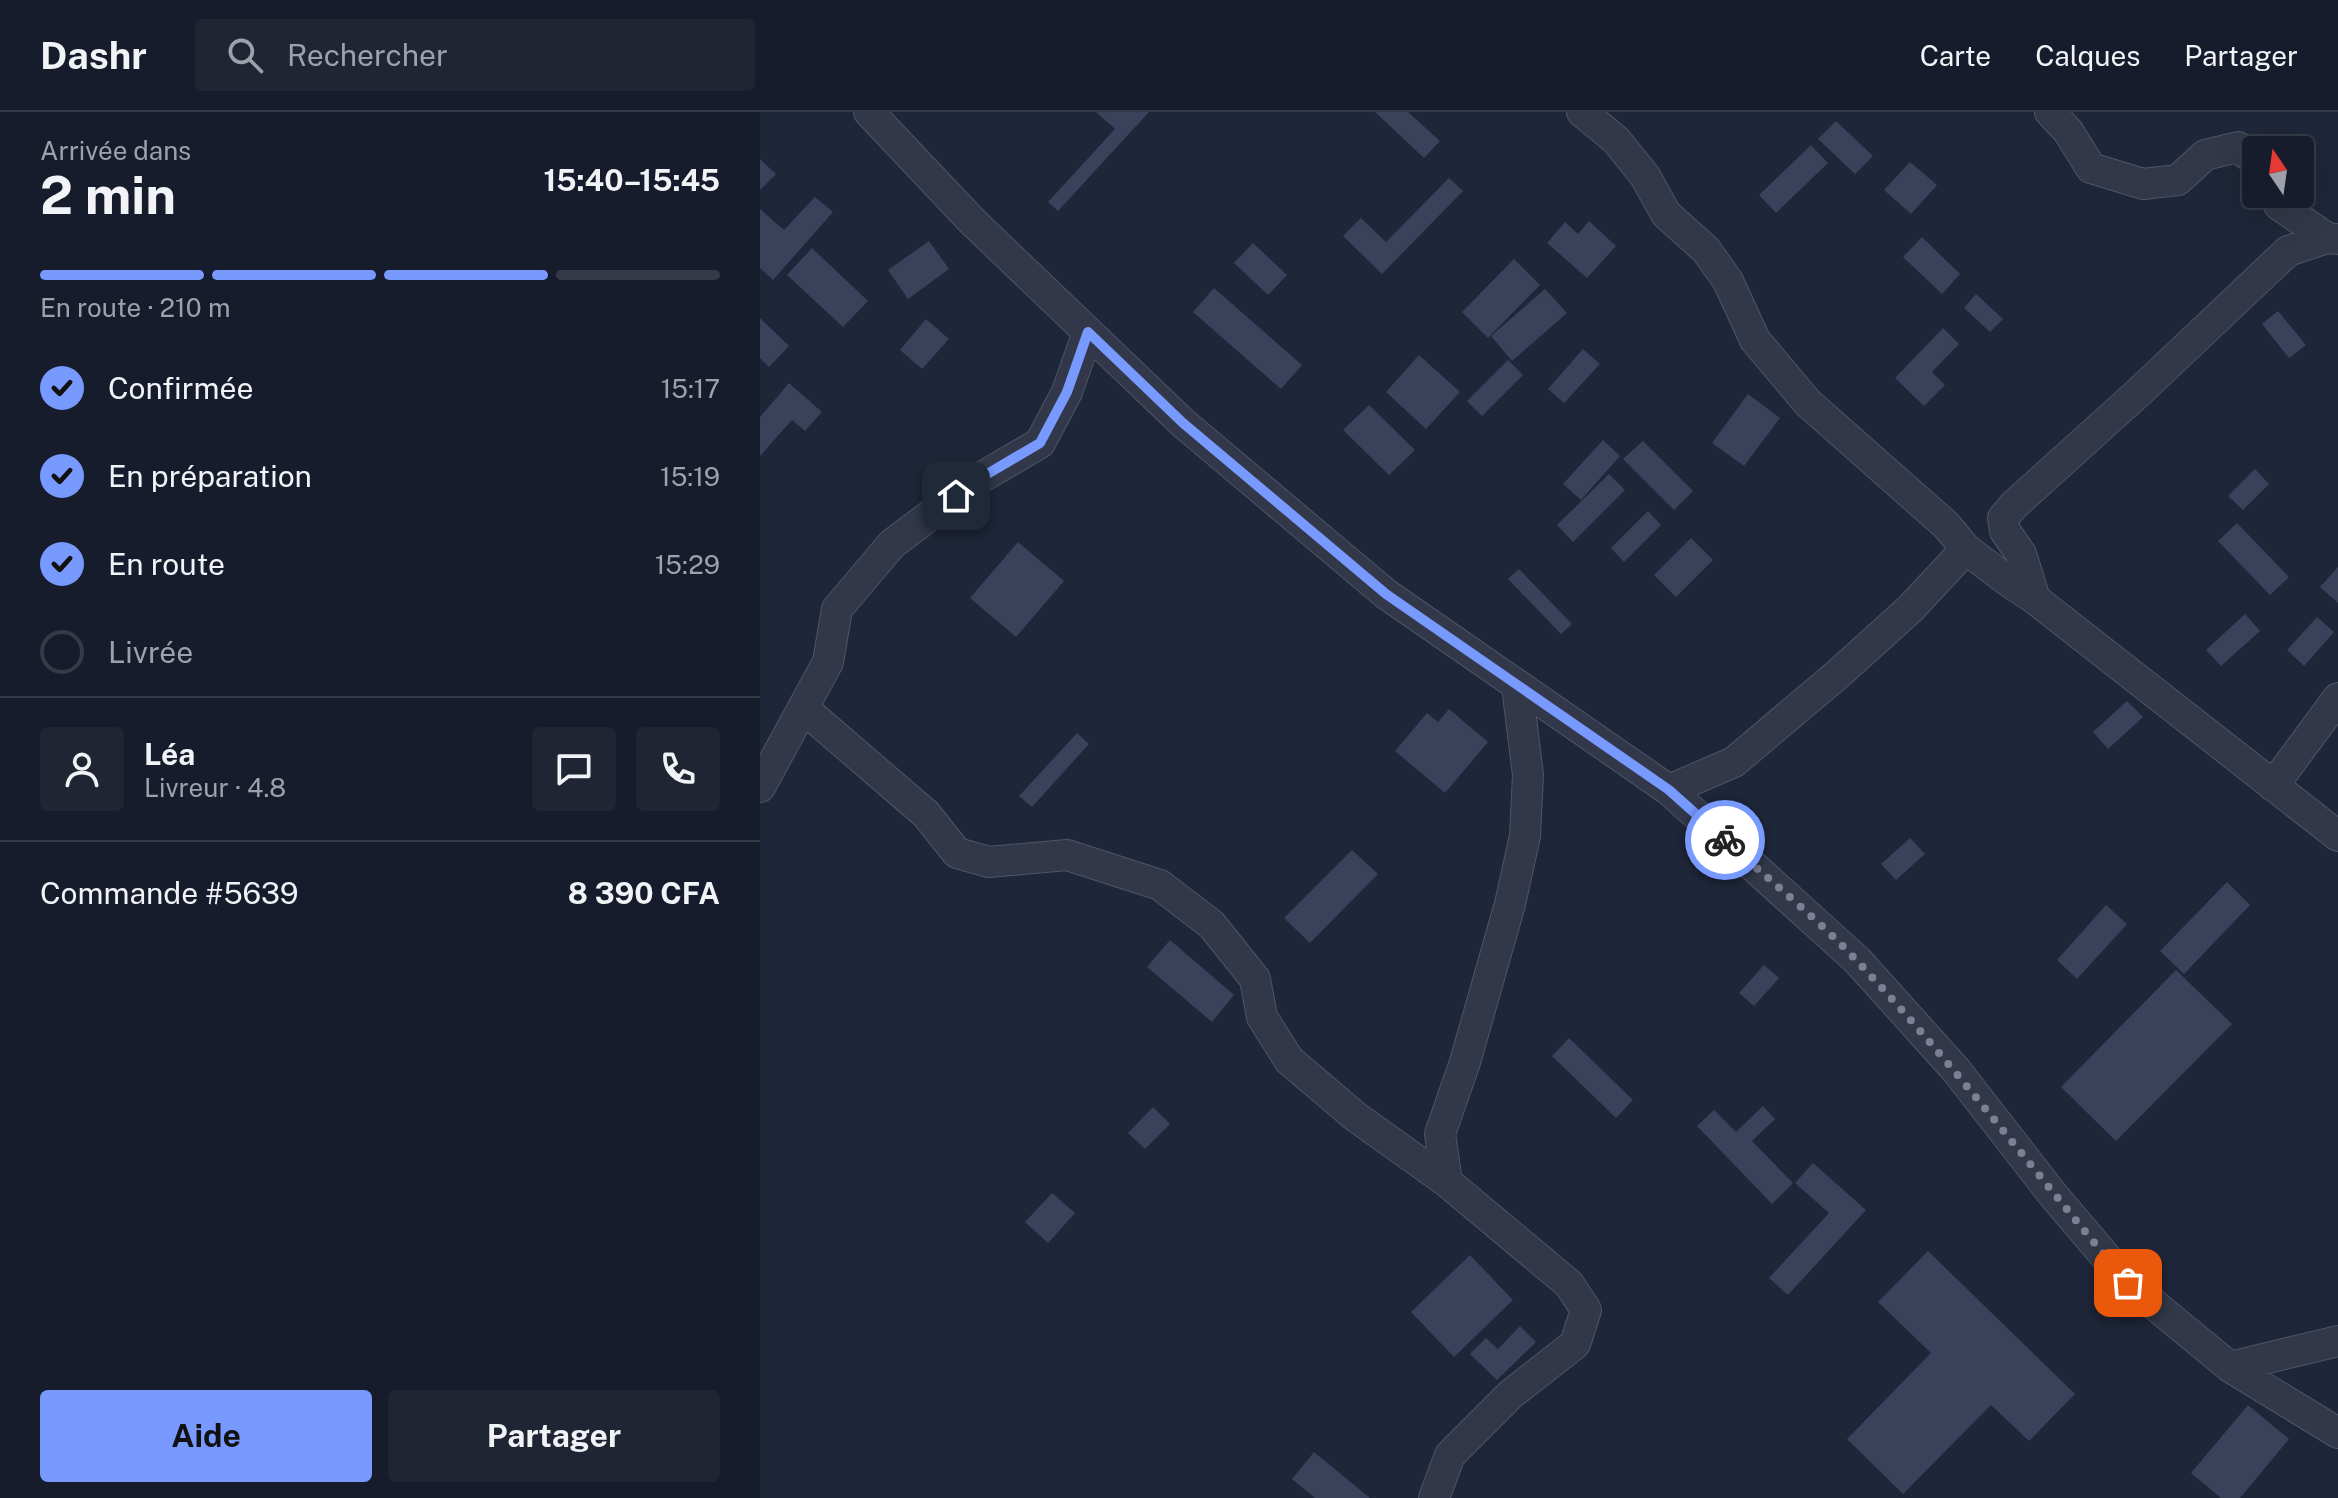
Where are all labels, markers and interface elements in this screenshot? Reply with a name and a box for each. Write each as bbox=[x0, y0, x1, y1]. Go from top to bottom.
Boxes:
search box bbox=[195, 19, 755, 91]
text: Dashr bbox=[40, 33, 147, 78]
icon: search bbox=[223, 33, 267, 77]
text: Rechercher bbox=[287, 37, 448, 73]
text: Carte bbox=[1920, 39, 1991, 72]
text: Calques bbox=[2035, 39, 2140, 72]
text: Partager bbox=[2184, 39, 2298, 72]
text: Arrivée dans bbox=[40, 135, 191, 166]
north arrow bbox=[2242, 136, 2314, 208]
map controls bbox=[2242, 136, 2314, 208]
text: 15:40–15:45 bbox=[544, 162, 720, 198]
text: 2 min bbox=[40, 165, 176, 226]
text: En route · 210 m bbox=[40, 292, 230, 323]
icon: check bbox=[40, 366, 84, 410]
text: Confirmée bbox=[108, 370, 253, 406]
text: 15:17 bbox=[661, 373, 720, 404]
icon: check bbox=[40, 454, 84, 498]
text: En préparation bbox=[108, 458, 312, 494]
text: 15:19 bbox=[660, 461, 720, 492]
pin bbox=[922, 462, 990, 530]
icon: home bbox=[934, 474, 978, 518]
icon: check bbox=[40, 542, 84, 586]
text: En route bbox=[108, 546, 225, 582]
text: 15:29 bbox=[655, 549, 720, 580]
text: Livrée bbox=[108, 634, 193, 670]
button: person bbox=[40, 727, 124, 811]
button: chat bbox=[532, 727, 616, 811]
button: phone bbox=[636, 727, 720, 811]
text: Léa bbox=[144, 736, 195, 772]
text: Livreur · 4.8 bbox=[144, 772, 286, 803]
courier bbox=[1685, 800, 1765, 880]
icon: bike bbox=[1703, 818, 1747, 862]
text: Commande #5639 bbox=[40, 875, 299, 911]
text: 8 390 CFA bbox=[568, 875, 720, 911]
pin bbox=[2094, 1249, 2162, 1317]
icon: bag bbox=[2106, 1261, 2150, 1305]
button: Aide bbox=[40, 1390, 372, 1482]
button: Partager bbox=[388, 1390, 720, 1482]

